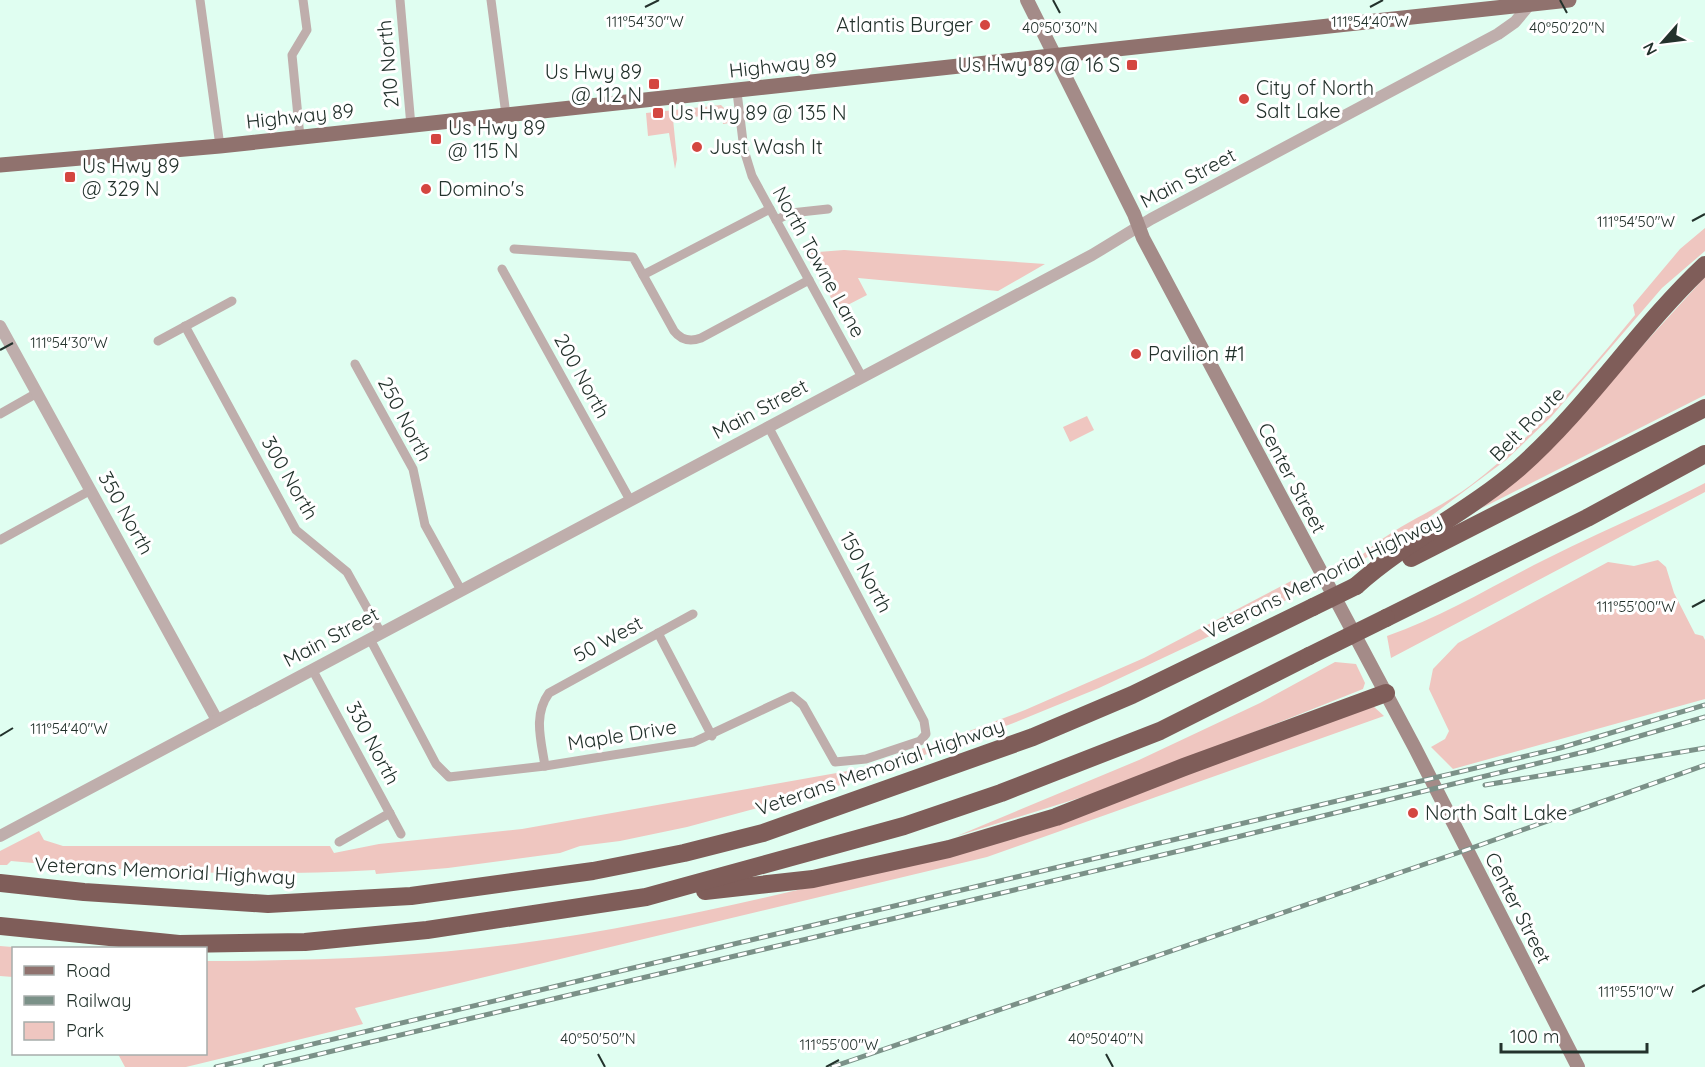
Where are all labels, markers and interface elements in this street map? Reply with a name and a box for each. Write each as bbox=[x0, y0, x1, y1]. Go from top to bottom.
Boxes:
text: 111°54'30"W bbox=[606, 12, 684, 31]
place label: Atlantis Burger bbox=[836, 12, 973, 37]
text: 111°54'40"W bbox=[1331, 12, 1409, 31]
north arrow bbox=[1633, 12, 1693, 72]
marker: Atlantis Burger bbox=[978, 18, 992, 32]
text: 40°50'30"N bbox=[1022, 18, 1098, 37]
text: 40°50'20"N bbox=[1529, 18, 1605, 37]
street label: 210 North bbox=[371, 19, 404, 109]
text: N bbox=[1638, 39, 1661, 59]
street label: Highway 89 bbox=[728, 46, 838, 83]
place label: Us Hwy 89 @ 16 S bbox=[957, 52, 1120, 77]
marker: Us Hwy 89 @ 16 S bbox=[1125, 58, 1139, 72]
place label: Us Hwy 89 @ 112 N bbox=[545, 59, 642, 107]
place label: City of North Salt Lake bbox=[1256, 75, 1374, 123]
marker: Us Hwy 89 @ 112 N bbox=[647, 77, 661, 91]
marker: City of North Salt Lake bbox=[1237, 92, 1251, 106]
street label: Highway 89 bbox=[245, 97, 355, 134]
place label: Us Hwy 89 @ 135 N bbox=[670, 100, 846, 125]
marker: Us Hwy 89 @ 135 N bbox=[651, 106, 665, 120]
place label: Us Hwy 89 @ 115 N bbox=[448, 115, 545, 163]
marker: Us Hwy 89 @ 115 N bbox=[429, 132, 443, 146]
place label: Just Wash It bbox=[709, 134, 823, 159]
marker: Just Wash It bbox=[690, 140, 704, 154]
street label: Main Street bbox=[1136, 142, 1240, 213]
place label: Us Hwy 89 @ 329 N bbox=[82, 153, 179, 201]
marker: Us Hwy 89 @ 329 N bbox=[63, 170, 77, 184]
place label: Domino's bbox=[438, 176, 524, 201]
marker: Domino's bbox=[419, 182, 433, 196]
street label: North Towne Lane bbox=[768, 182, 871, 342]
text: 111°54'50"W bbox=[1597, 212, 1675, 231]
street label: 200 North bbox=[549, 329, 616, 422]
text: 111°54'30"W bbox=[30, 333, 108, 352]
place label: Pavilion #1 bbox=[1148, 341, 1245, 366]
marker: Pavilion #1 bbox=[1129, 347, 1143, 361]
street label: 250 North bbox=[373, 372, 438, 465]
street label: Main Street bbox=[708, 373, 812, 444]
street label: Belt Route bbox=[1484, 381, 1569, 466]
street label: Center Street bbox=[1253, 418, 1332, 538]
street label: 300 North bbox=[257, 432, 324, 524]
street label: 350 North bbox=[93, 467, 159, 559]
street label: Veterans Memorial Highway bbox=[1200, 507, 1446, 644]
street label: 150 North bbox=[835, 527, 898, 617]
text: 111°55'00"W bbox=[1597, 597, 1676, 616]
street label: Main Street bbox=[279, 601, 383, 672]
street label: 50 West bbox=[569, 610, 647, 667]
street label: 330 North bbox=[341, 697, 406, 789]
street label: Veterans Memorial Highway bbox=[752, 712, 1008, 821]
street label: Maple Drive bbox=[566, 714, 678, 755]
text: 111°54'40"W bbox=[30, 719, 108, 738]
place label: North Salt Lake bbox=[1425, 800, 1567, 825]
marker: North Salt Lake bbox=[1406, 806, 1420, 820]
street label: Center Street bbox=[1480, 848, 1557, 968]
street label: Veterans Memorial Highway bbox=[34, 851, 296, 890]
legend bbox=[12, 947, 207, 1055]
text: Road bbox=[66, 959, 111, 982]
text: 111°55'10"W bbox=[1598, 982, 1674, 1001]
text: Railway bbox=[66, 989, 132, 1012]
scale bar bbox=[1501, 1016, 1646, 1054]
text: Park bbox=[66, 1019, 104, 1042]
text: 100 m bbox=[1510, 1025, 1559, 1048]
text: 40°50'50"N bbox=[560, 1029, 636, 1048]
text: 40°50'40"N bbox=[1068, 1029, 1144, 1048]
text: 111°55'00"W bbox=[800, 1035, 879, 1054]

